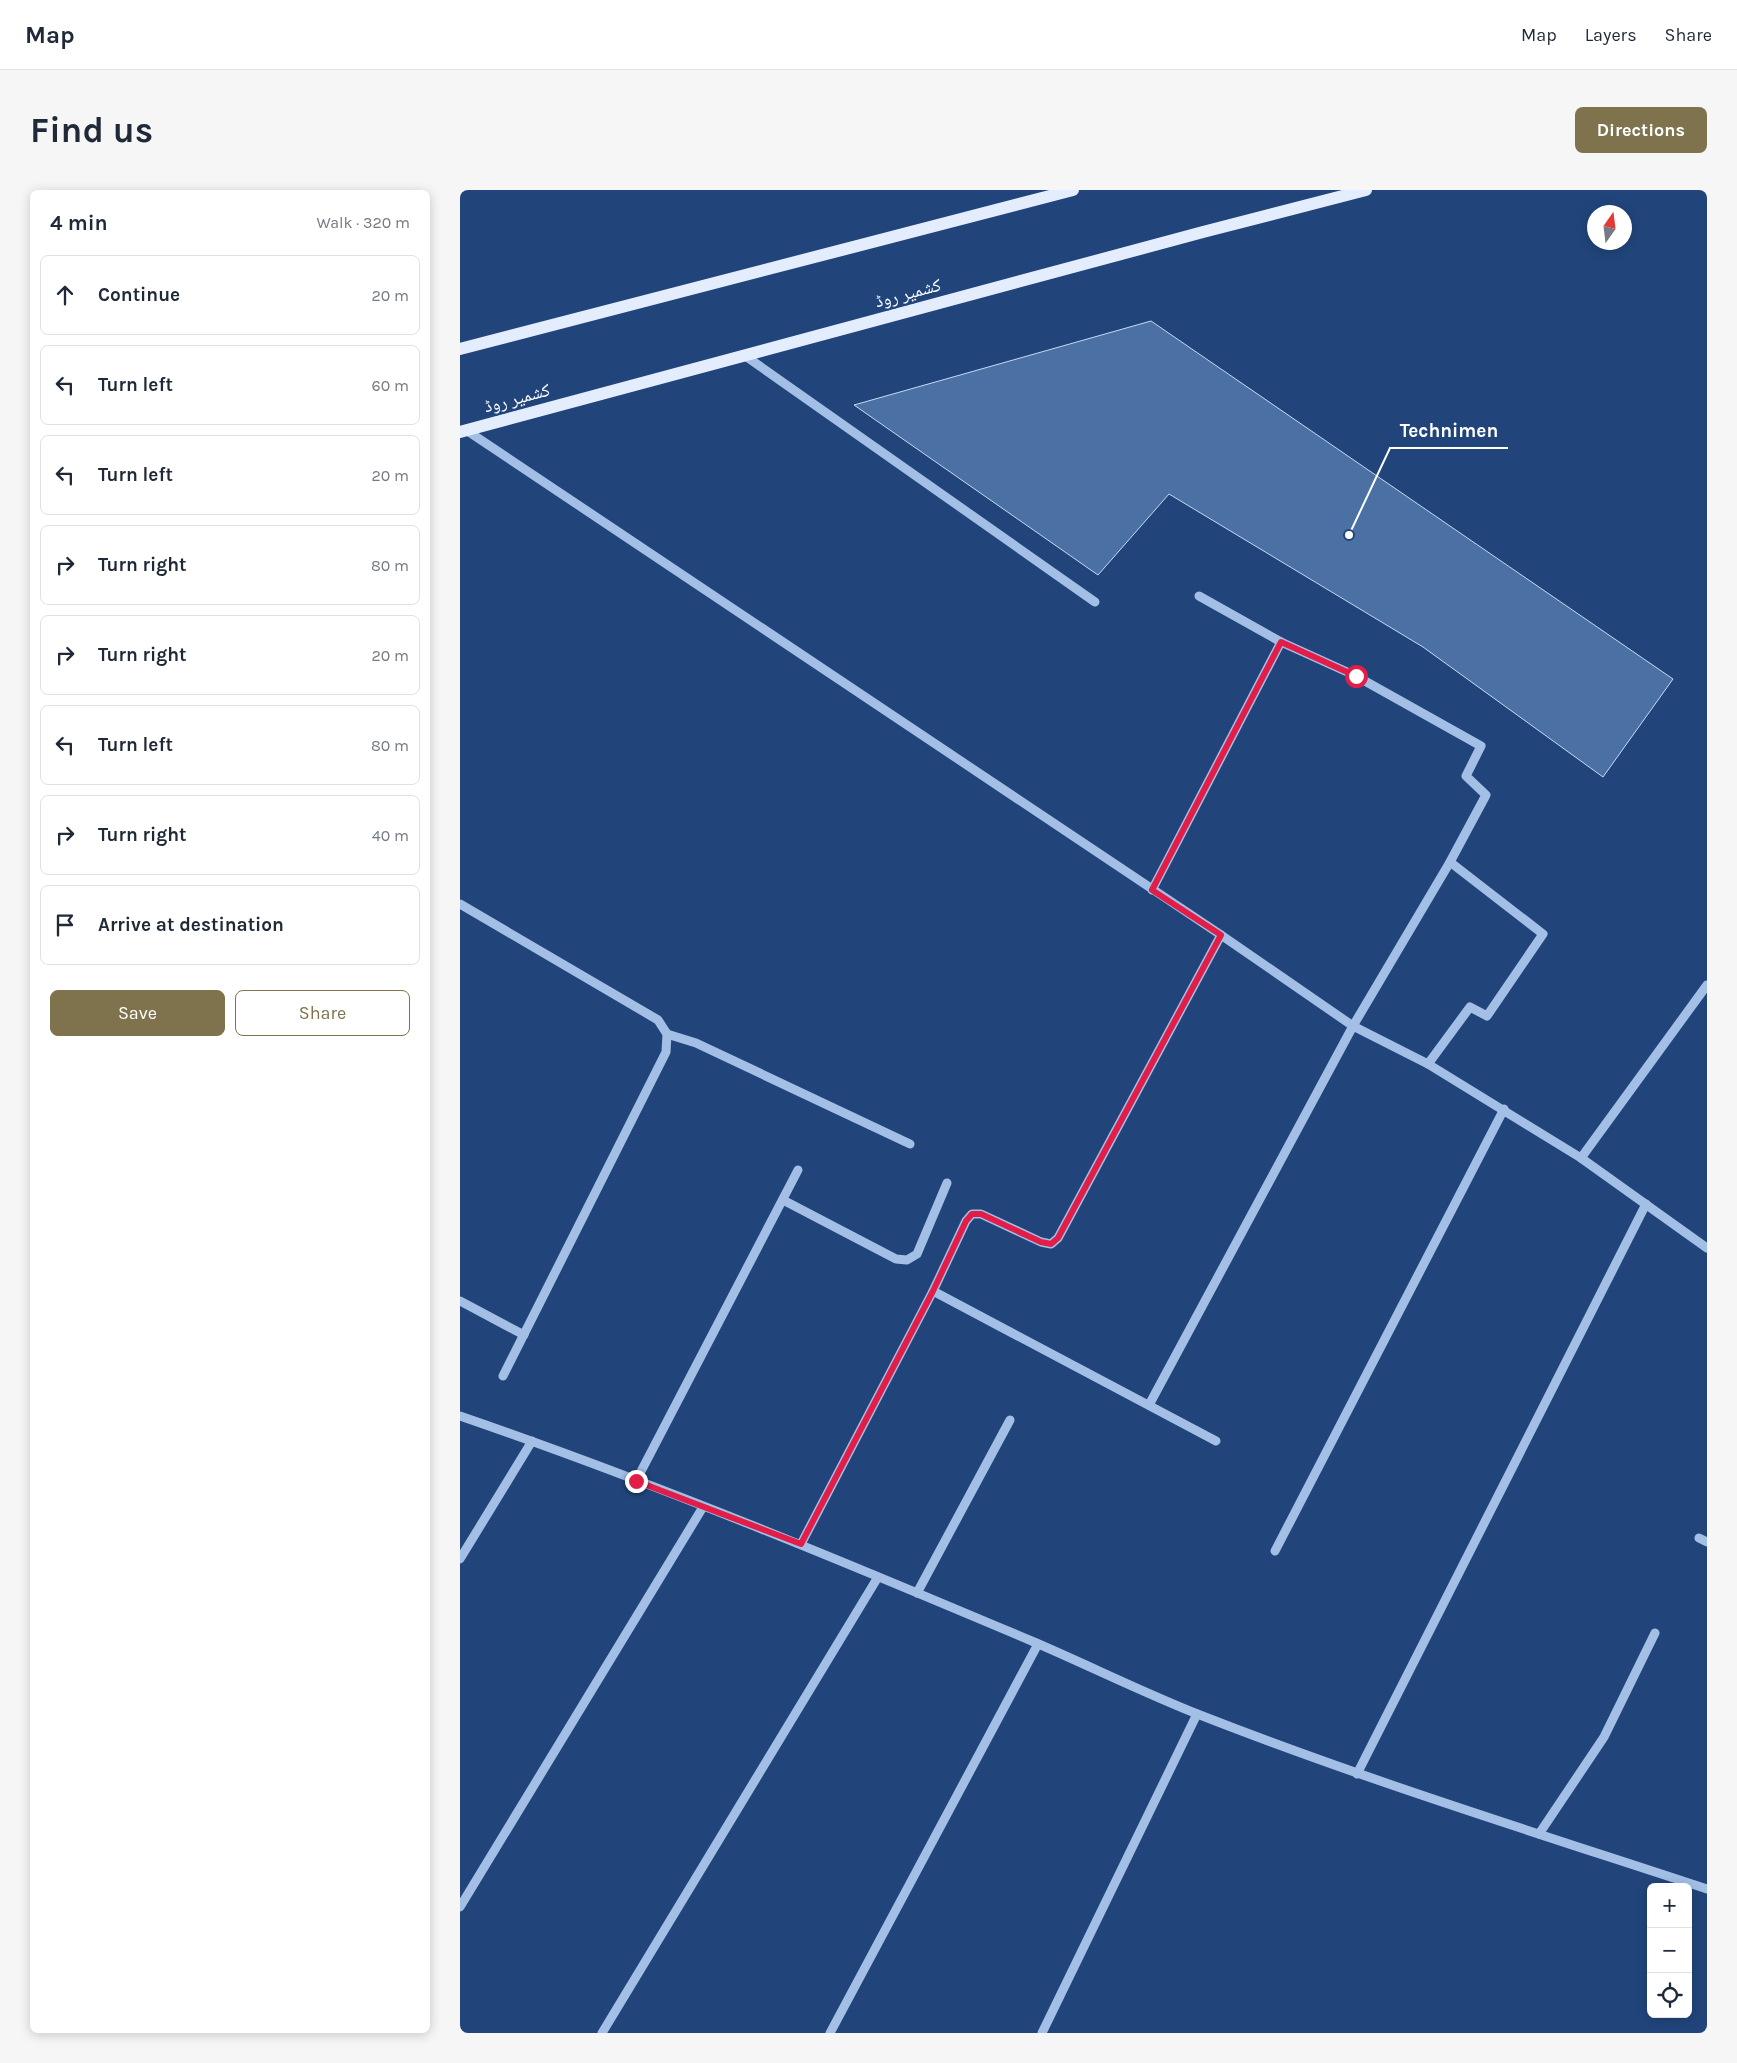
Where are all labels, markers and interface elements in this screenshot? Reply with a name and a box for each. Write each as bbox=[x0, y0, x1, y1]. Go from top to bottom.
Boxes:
text: Map bbox=[25, 21, 75, 49]
text: Map bbox=[1521, 24, 1557, 46]
text: Layers bbox=[1585, 24, 1637, 46]
text: Share bbox=[1665, 24, 1712, 46]
button: Directions bbox=[1575, 107, 1707, 153]
text: Find us bbox=[30, 110, 153, 151]
north arrow bbox=[1587, 205, 1632, 250]
text: 4 min bbox=[50, 211, 108, 235]
text: Walk · 320 m bbox=[316, 213, 410, 232]
street label: کشمیر روڈ bbox=[872, 273, 944, 312]
icon: ahead bbox=[51, 281, 79, 309]
text: Continue bbox=[98, 284, 180, 306]
text: 20 m bbox=[371, 286, 409, 305]
icon: left bbox=[51, 371, 79, 399]
text: Turn left bbox=[98, 374, 173, 396]
text: 60 m bbox=[372, 376, 409, 395]
street label: کشمیر روڈ bbox=[481, 378, 553, 417]
callout: Technimen bbox=[1390, 414, 1508, 448]
text: Technimen bbox=[1400, 420, 1498, 442]
icon: left bbox=[51, 461, 79, 489]
text: Turn left bbox=[98, 464, 173, 486]
text: 20 m bbox=[371, 466, 409, 485]
icon: right bbox=[51, 551, 79, 579]
text: Turn right bbox=[98, 554, 187, 576]
text: 80 m bbox=[371, 556, 409, 575]
icon: right bbox=[51, 641, 79, 669]
text: Turn right bbox=[98, 644, 187, 666]
text: 20 m bbox=[371, 646, 409, 665]
route start bbox=[1345, 665, 1368, 688]
icon: left bbox=[51, 731, 79, 759]
text: Turn left bbox=[98, 734, 173, 756]
text: 80 m bbox=[371, 736, 409, 755]
icon: right bbox=[51, 821, 79, 849]
text: Turn right bbox=[98, 824, 187, 846]
text: 40 m bbox=[372, 826, 409, 845]
icon: arrive bbox=[51, 911, 79, 939]
text: Arrive at destination bbox=[98, 914, 284, 936]
button: Save bbox=[50, 990, 225, 1036]
button: Share bbox=[235, 990, 410, 1036]
route end bbox=[625, 1470, 648, 1493]
map controls bbox=[1647, 1883, 1692, 2018]
button: + bbox=[1647, 1883, 1692, 1928]
button: − bbox=[1647, 1928, 1692, 1973]
button: locate bbox=[1647, 1973, 1692, 2018]

